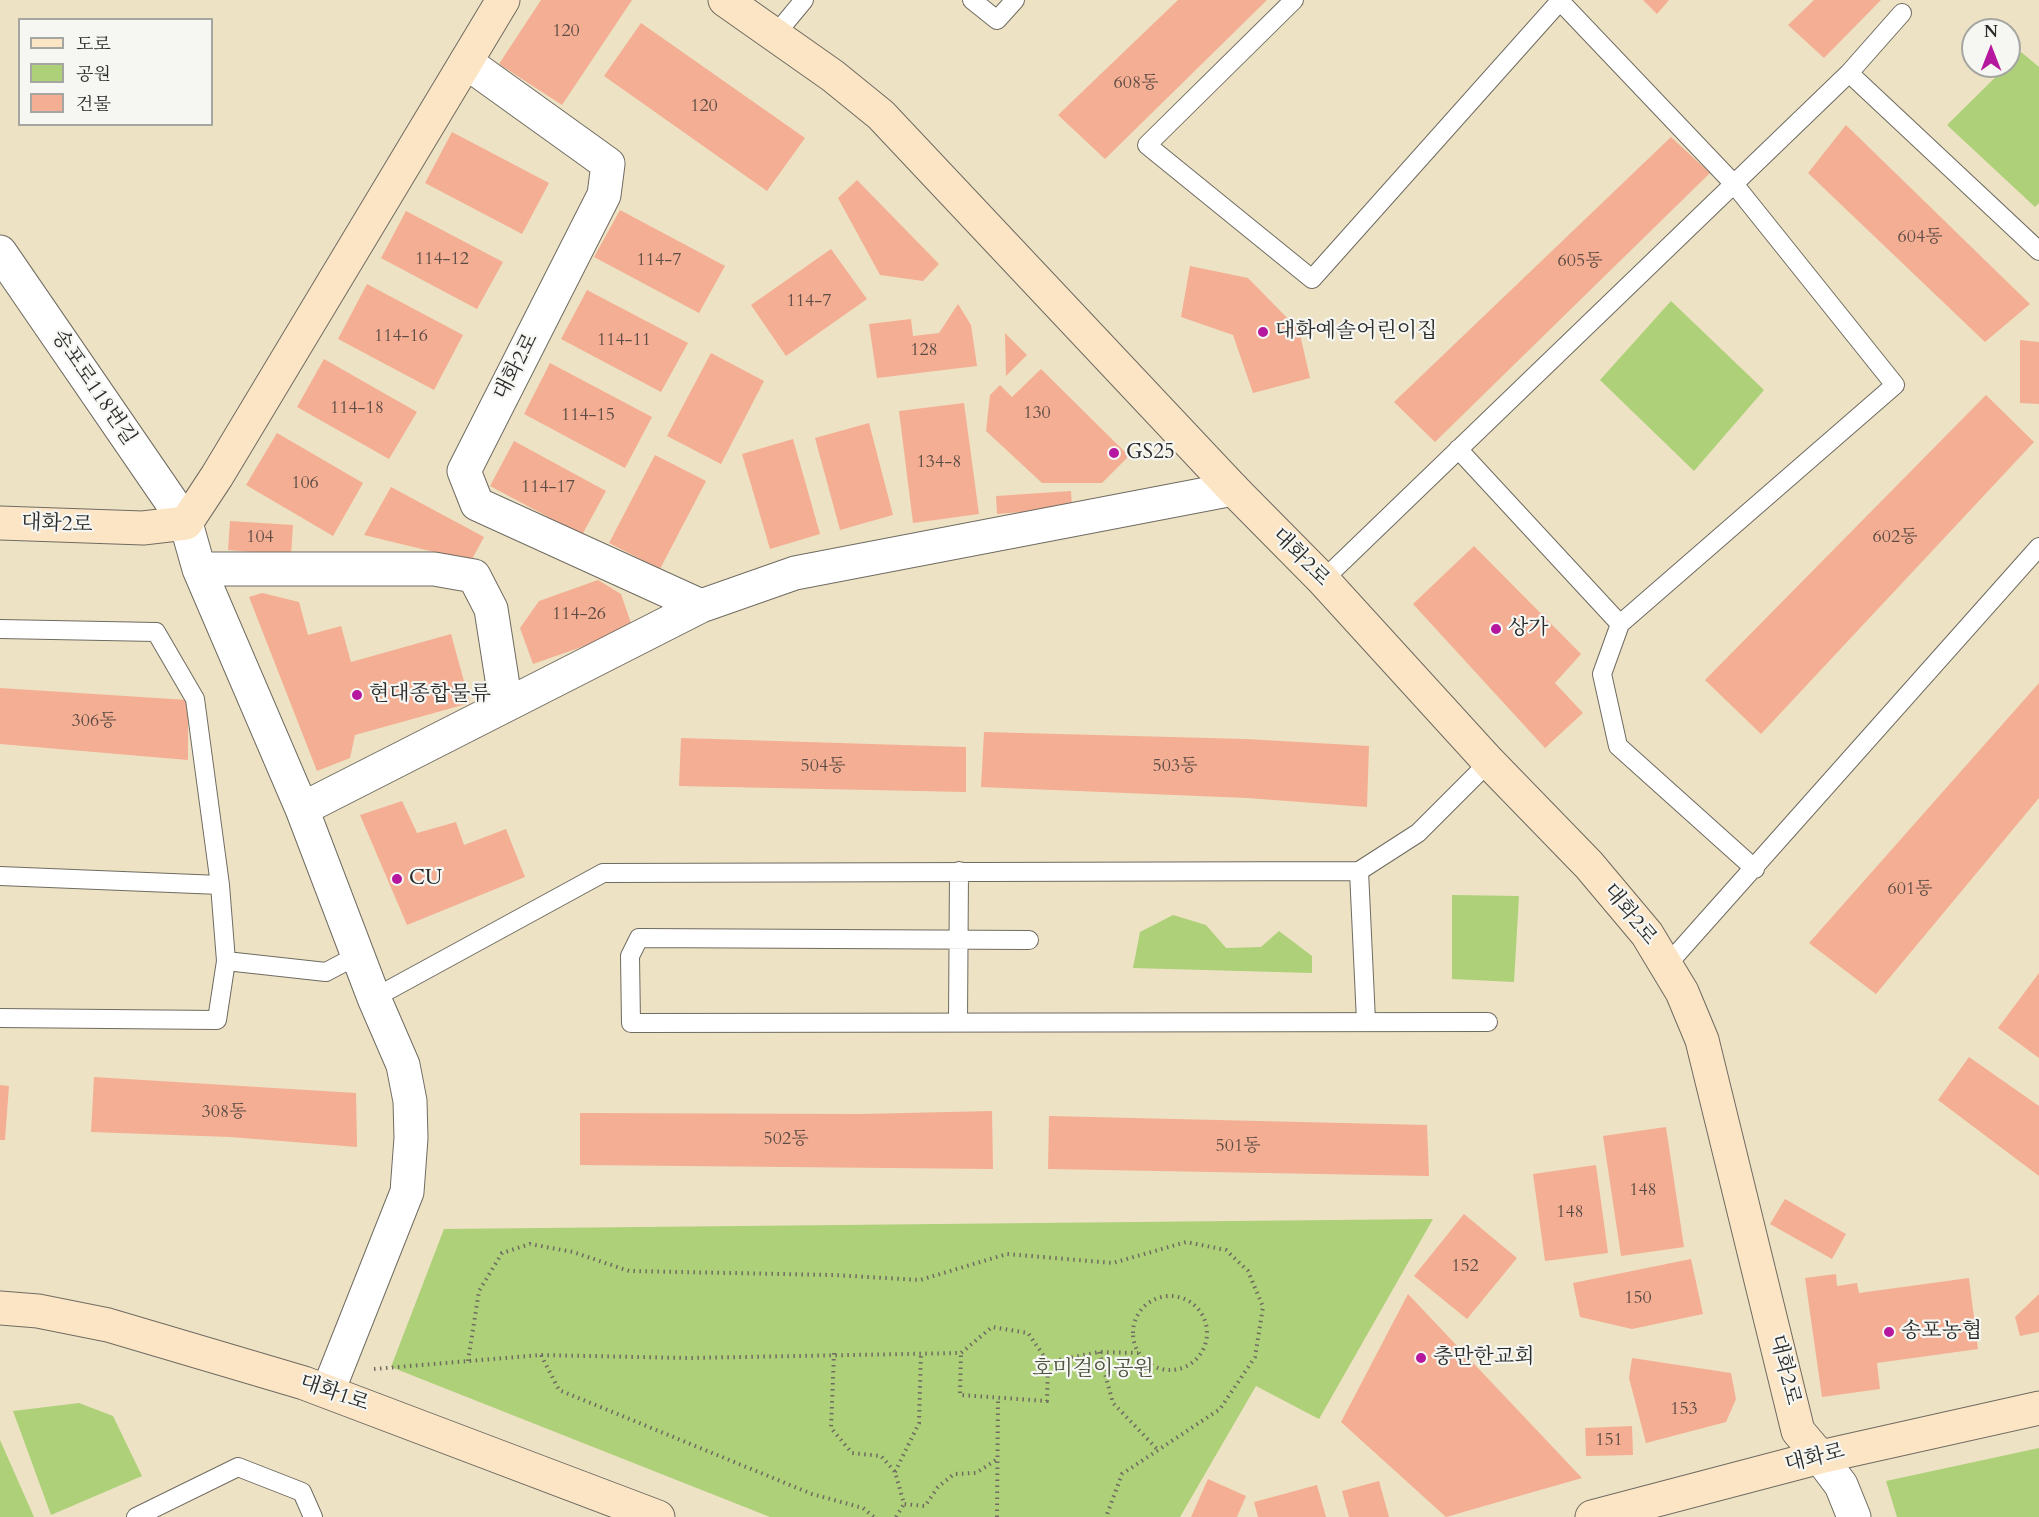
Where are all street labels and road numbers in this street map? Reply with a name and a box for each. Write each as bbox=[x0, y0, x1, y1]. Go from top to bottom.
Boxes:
street label: 송포로118번길 bbox=[45, 326, 141, 450]
street label: 대화2로 bbox=[490, 329, 544, 405]
street label: 대화2로 bbox=[21, 511, 93, 539]
street label: 대화2로 bbox=[1266, 524, 1334, 592]
street label: 대화2로 bbox=[1597, 879, 1661, 951]
street label: 대화2로 bbox=[1763, 1332, 1805, 1408]
street label: 대화1로 bbox=[296, 1370, 372, 1418]
street label: 대화로 bbox=[1782, 1439, 1848, 1479]

